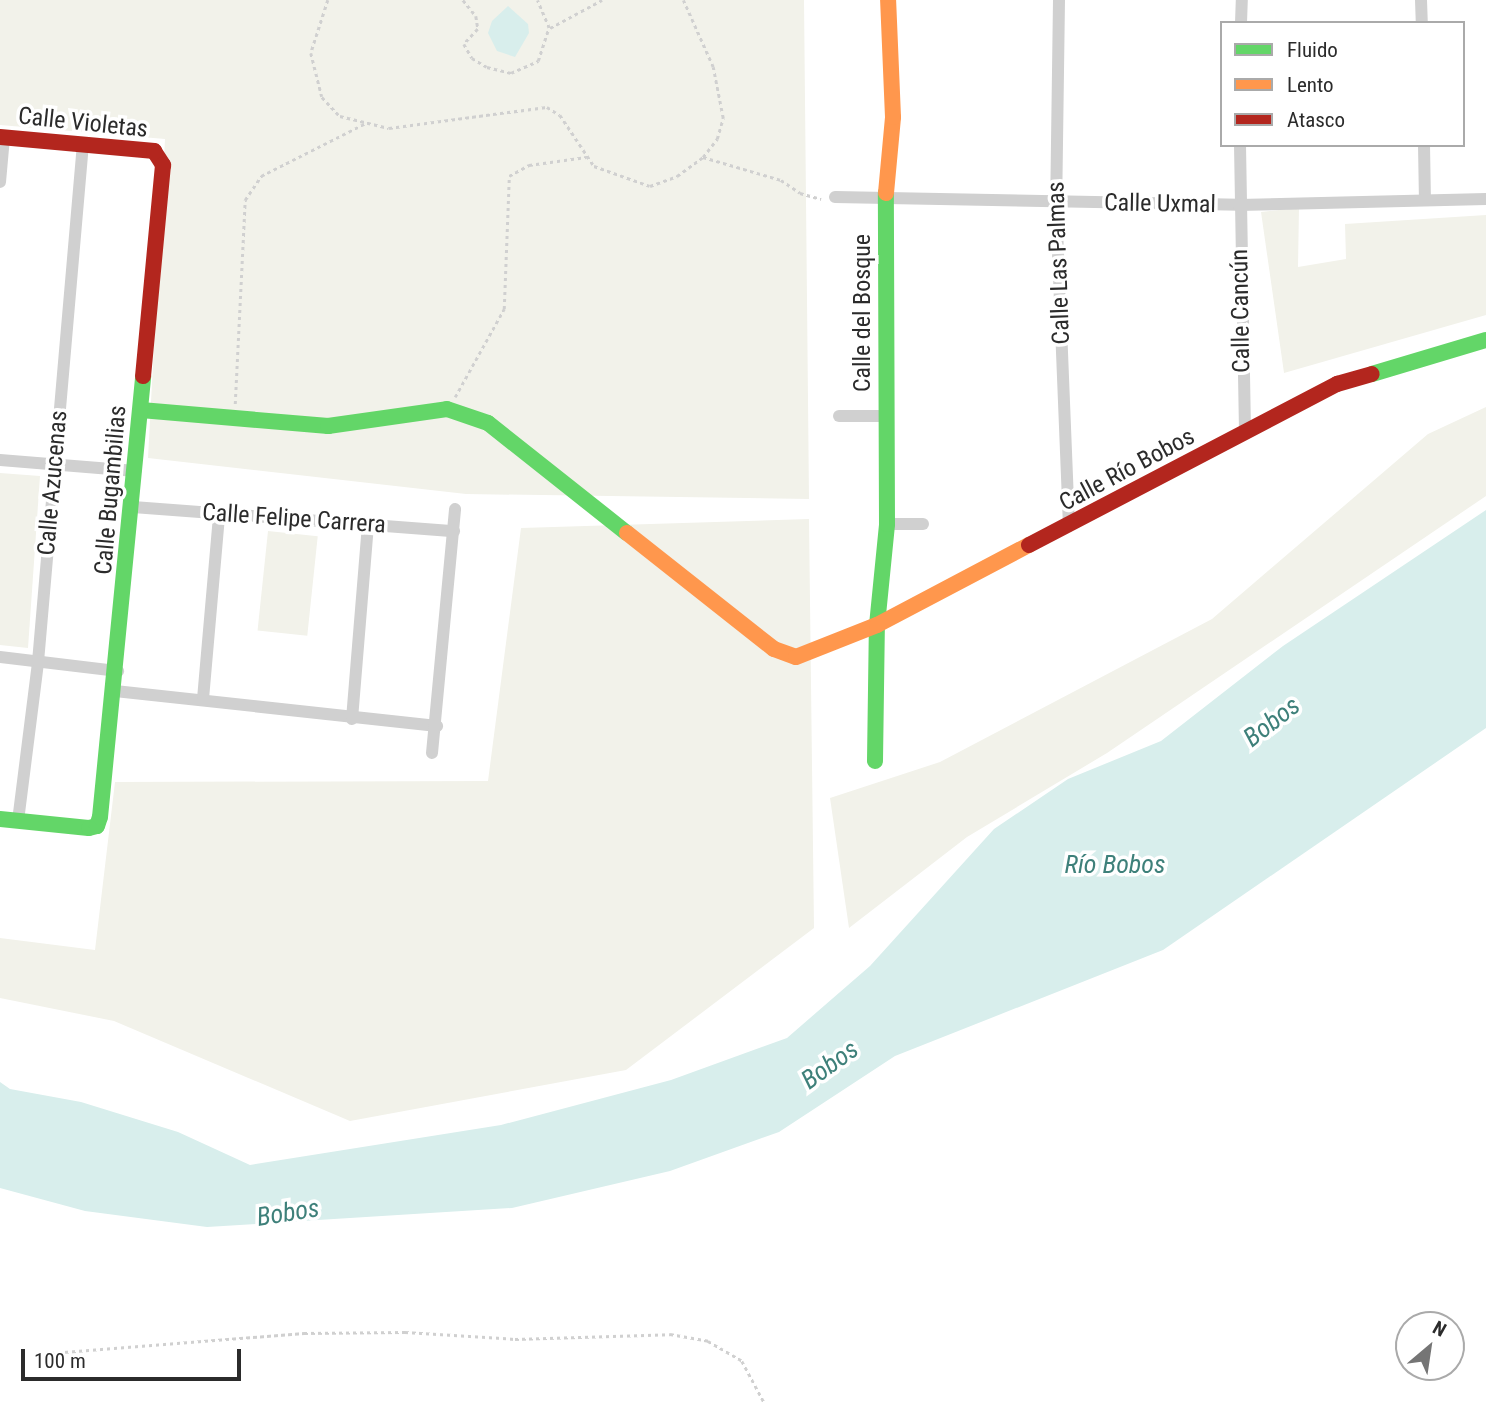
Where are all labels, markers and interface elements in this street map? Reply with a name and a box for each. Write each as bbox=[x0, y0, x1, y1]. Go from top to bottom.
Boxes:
legend bbox=[1220, 21, 1465, 147]
text: Fluido bbox=[1287, 38, 1338, 62]
text: Lento bbox=[1287, 73, 1334, 97]
street label: Calle Violetas bbox=[17, 102, 149, 144]
text: Atasco bbox=[1287, 108, 1345, 132]
street label: Calle Las Palmas bbox=[1042, 181, 1076, 345]
street label: Calle Uxmal bbox=[1104, 189, 1216, 219]
street label: Calle del Bosque bbox=[849, 234, 877, 392]
street label: Calle Cancún bbox=[1226, 249, 1256, 373]
street label: Calle Bugambilias bbox=[89, 404, 133, 576]
street label: Calle Azucenas bbox=[32, 409, 74, 557]
street label: Calle Río Bobos bbox=[1055, 422, 1199, 518]
street label: Calle Felipe Carrera bbox=[201, 498, 387, 540]
water label: Bobos bbox=[1238, 690, 1306, 754]
water label: Río Bobos bbox=[1065, 849, 1165, 881]
water label: Bobos bbox=[795, 1034, 865, 1096]
water label: Bobos bbox=[254, 1193, 322, 1233]
north arrow bbox=[1395, 1311, 1465, 1381]
text: N bbox=[1429, 1316, 1450, 1342]
scale bar bbox=[24, 1336, 245, 1380]
text: 100 m bbox=[34, 1349, 86, 1373]

